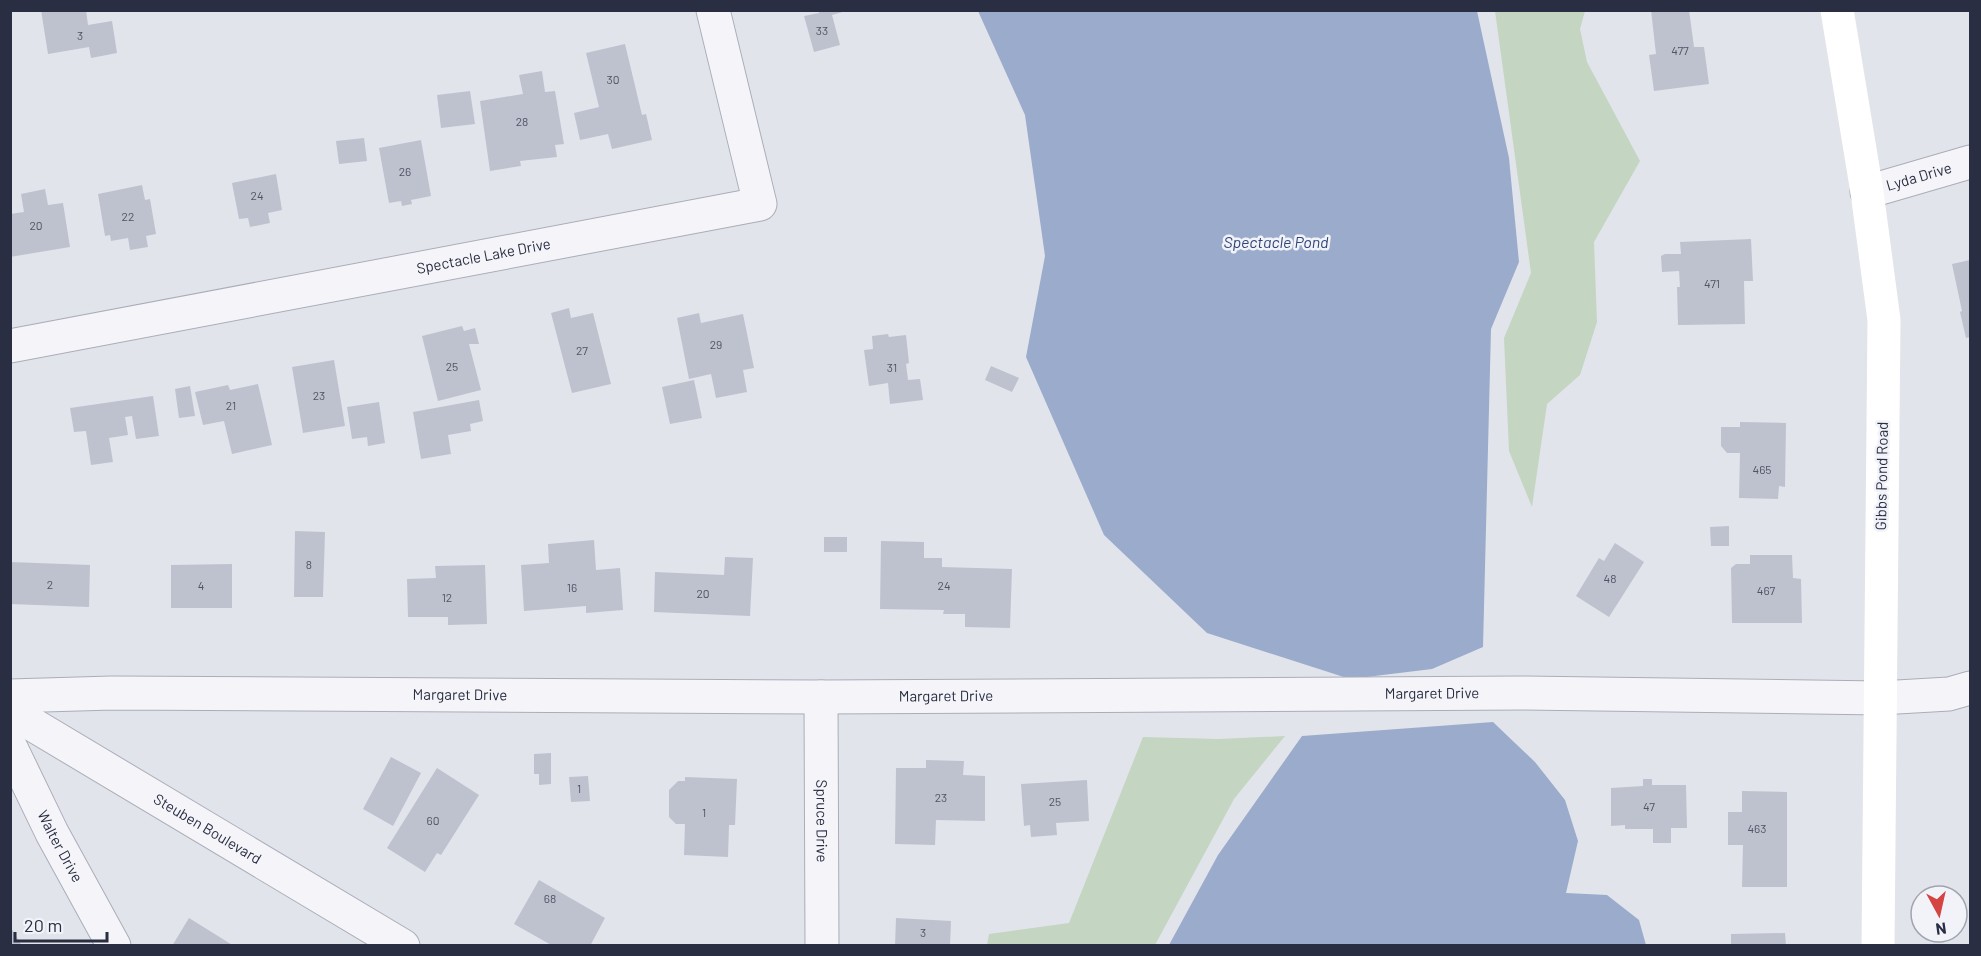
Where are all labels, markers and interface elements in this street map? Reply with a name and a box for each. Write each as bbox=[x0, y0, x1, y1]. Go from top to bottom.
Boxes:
house number: 33 bbox=[816, 23, 828, 37]
house number: 3 bbox=[77, 28, 83, 42]
house number: 477 bbox=[1671, 43, 1689, 57]
house number: 30 bbox=[607, 72, 619, 86]
house number: 28 bbox=[516, 114, 528, 128]
street label: Lyda Drive bbox=[1884, 158, 1953, 194]
house number: 26 bbox=[399, 164, 411, 178]
house number: 24 bbox=[250, 188, 264, 202]
house number: 22 bbox=[122, 209, 134, 223]
house number: 20 bbox=[29, 218, 43, 232]
water label: Spectacle Pond bbox=[1224, 232, 1329, 251]
street label: Spectacle Lake Drive bbox=[415, 234, 552, 277]
house number: 471 bbox=[1704, 276, 1720, 290]
house number: 29 bbox=[710, 337, 722, 351]
house number: 27 bbox=[576, 343, 588, 357]
house number: 25 bbox=[446, 359, 458, 373]
house number: 31 bbox=[887, 360, 897, 374]
house number: 23 bbox=[313, 388, 325, 402]
house number: 21 bbox=[226, 398, 236, 412]
street label: Gibbs Pond Road bbox=[1871, 421, 1891, 530]
house number: 465 bbox=[1753, 462, 1771, 476]
house number: 8 bbox=[306, 557, 312, 571]
house number: 48 bbox=[1604, 571, 1616, 585]
house number: 2 bbox=[47, 577, 53, 591]
house number: 4 bbox=[198, 578, 204, 592]
house number: 24 bbox=[937, 578, 951, 592]
house number: 16 bbox=[567, 580, 577, 594]
house number: 467 bbox=[1757, 583, 1776, 597]
house number: 20 bbox=[696, 586, 710, 600]
house number: 12 bbox=[442, 590, 452, 604]
street label: Margaret Drive bbox=[1385, 683, 1479, 702]
street label: Margaret Drive bbox=[413, 685, 507, 703]
street label: Margaret Drive bbox=[899, 686, 993, 705]
street label: Spruce Drive bbox=[813, 780, 832, 862]
house number: 1 bbox=[577, 781, 581, 795]
street label: Steuben Boulevard bbox=[151, 789, 265, 867]
house number: 23 bbox=[935, 790, 947, 804]
house number: 25 bbox=[1049, 794, 1061, 808]
house number: 47 bbox=[1643, 799, 1655, 813]
house number: 1 bbox=[702, 805, 706, 819]
street label: Walter Drive bbox=[34, 807, 87, 885]
house number: 60 bbox=[427, 813, 439, 827]
house number: 463 bbox=[1748, 821, 1766, 835]
north arrow bbox=[1909, 884, 1969, 944]
house number: 68 bbox=[544, 891, 556, 905]
scale bar bbox=[15, 905, 106, 943]
text: 20 m bbox=[24, 914, 62, 936]
text: N bbox=[1935, 919, 1948, 939]
house number: 3 bbox=[920, 925, 926, 939]

